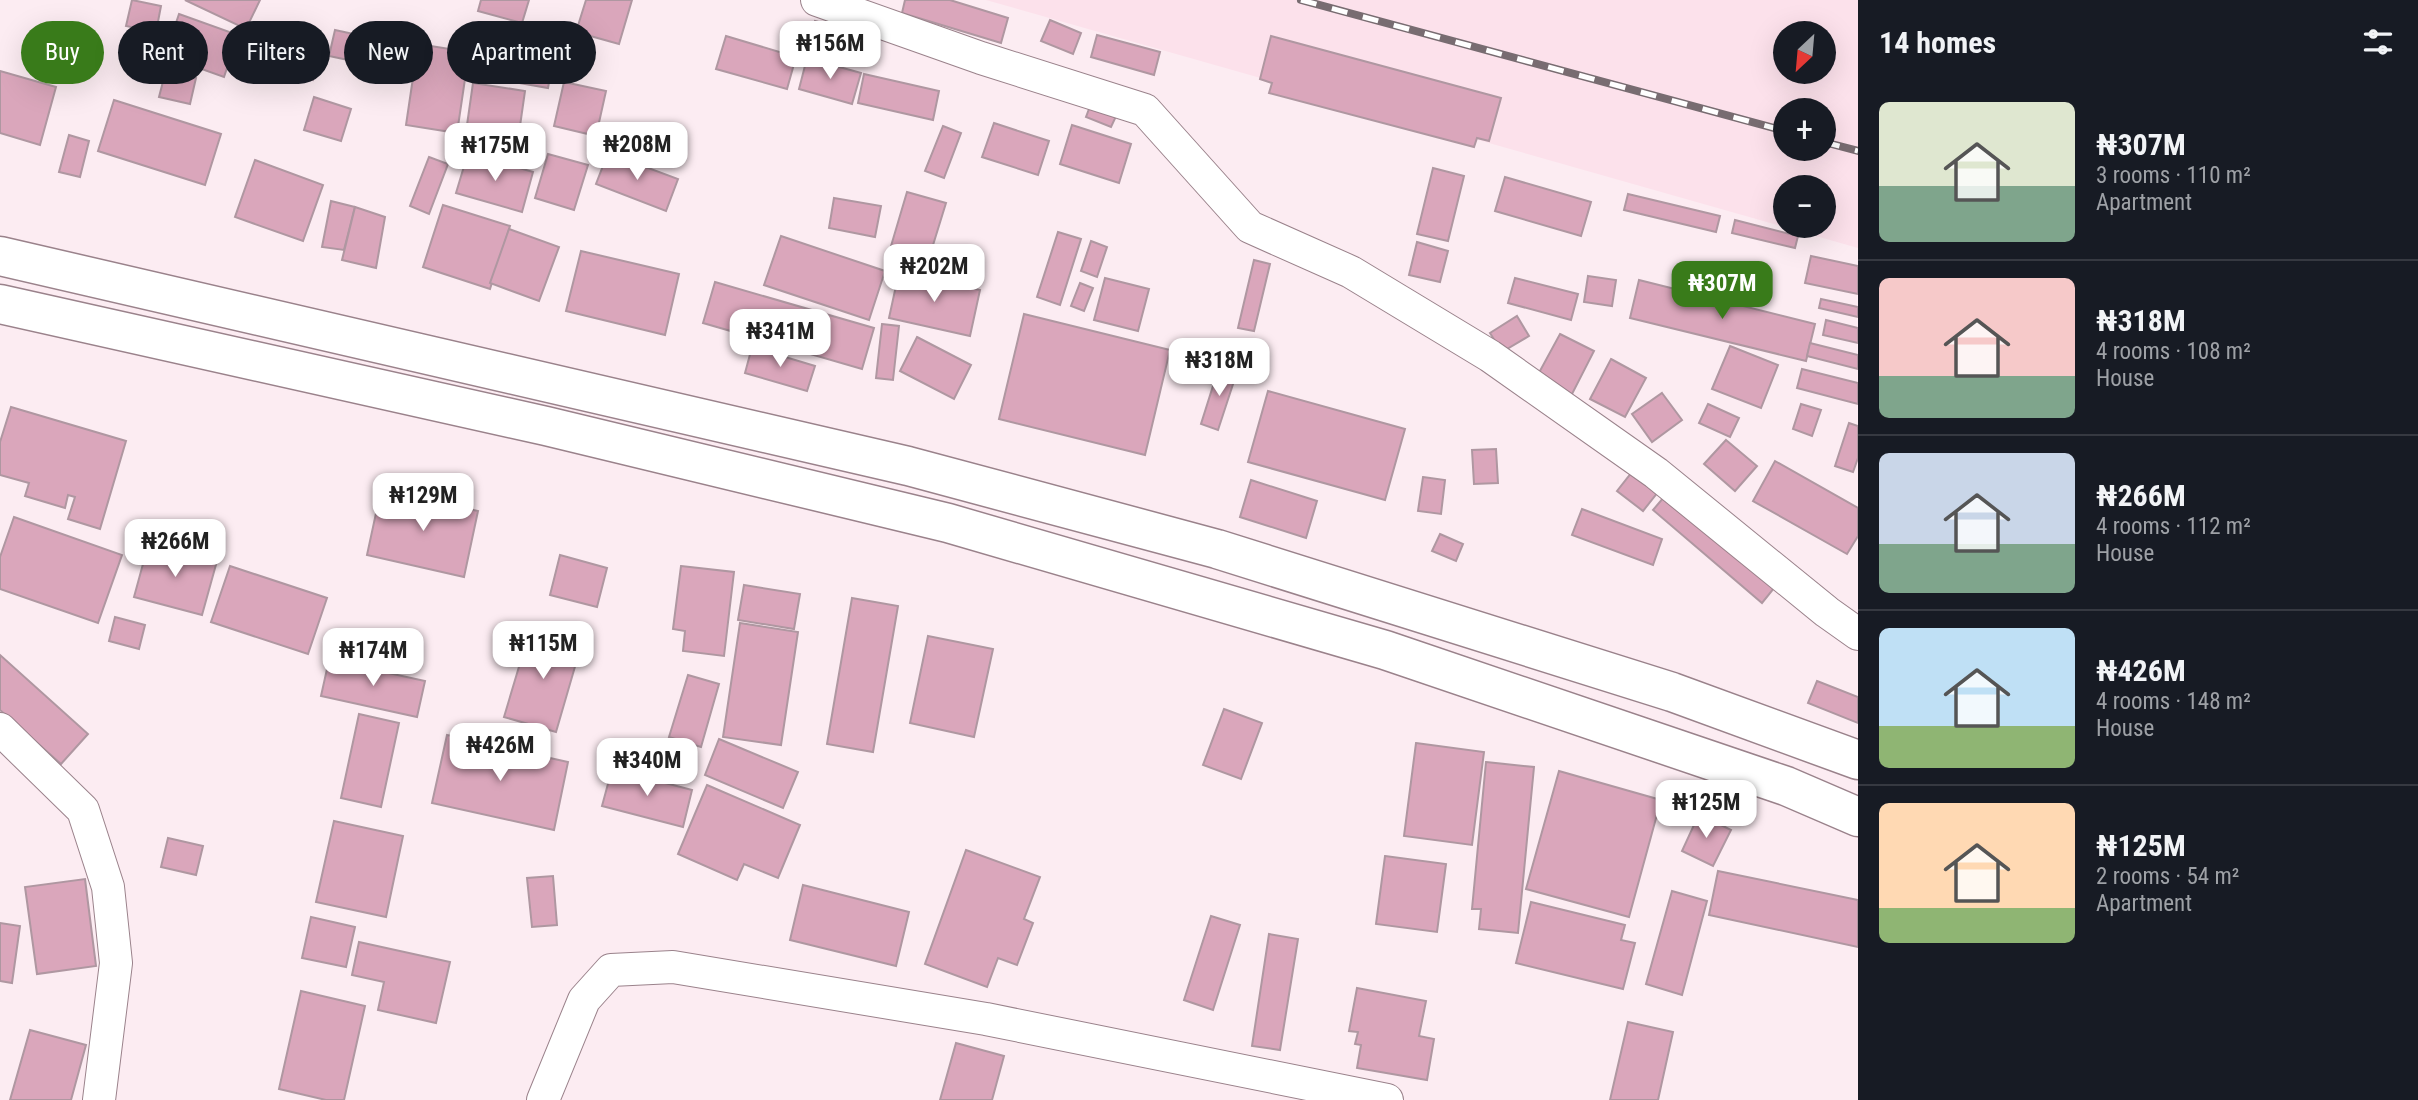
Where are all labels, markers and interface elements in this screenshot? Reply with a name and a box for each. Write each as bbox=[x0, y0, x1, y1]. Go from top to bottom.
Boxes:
chip: Buy bbox=[21, 21, 104, 84]
chip: Rent bbox=[118, 21, 208, 84]
chip: Filters bbox=[222, 21, 330, 84]
chip: New bbox=[344, 21, 433, 84]
chip: Apartment bbox=[447, 21, 596, 84]
north arrow bbox=[1773, 21, 1836, 84]
map controls bbox=[1773, 21, 1836, 238]
pin: ₦156M bbox=[781, 22, 879, 81]
icon: filters bbox=[2359, 23, 2397, 61]
text: 14 homes bbox=[1879, 25, 1996, 60]
text: ₦156M bbox=[796, 30, 864, 57]
button: + bbox=[1773, 98, 1836, 161]
pin: ₦208M bbox=[588, 122, 686, 182]
pin: ₦175M bbox=[446, 124, 544, 183]
text: ₦307M bbox=[2096, 127, 2186, 162]
icon: home bbox=[1935, 130, 2019, 214]
text: ₦208M bbox=[603, 131, 671, 158]
text: ₦175M bbox=[461, 132, 529, 159]
text: 3 rooms · 110 m² bbox=[2096, 162, 2251, 189]
button: − bbox=[1773, 175, 1836, 238]
text: Apartment bbox=[2096, 189, 2192, 216]
pin: ₦202M bbox=[885, 244, 983, 304]
text: ₦202M bbox=[900, 253, 968, 280]
pin: ₦307M bbox=[1673, 262, 1771, 321]
text: ₦307M bbox=[1688, 270, 1756, 297]
text: ₦318M bbox=[2096, 303, 2186, 338]
icon: home bbox=[1935, 306, 2019, 390]
pin: ₦341M bbox=[731, 310, 829, 369]
text: ₦341M bbox=[746, 318, 814, 345]
pin: ₦318M bbox=[1170, 338, 1268, 398]
text: 4 rooms · 108 m² bbox=[2096, 338, 2251, 365]
text: ₦318M bbox=[1185, 347, 1253, 374]
text: House bbox=[2096, 365, 2154, 392]
pin: ₦129M bbox=[374, 474, 472, 533]
text: ₦266M bbox=[2096, 478, 2186, 513]
icon: home bbox=[1935, 481, 2019, 565]
text: ₦129M bbox=[389, 482, 457, 509]
text: 4 rooms · 112 m² bbox=[2096, 513, 2251, 540]
pin: ₦266M bbox=[126, 520, 224, 579]
text: ₦266M bbox=[141, 528, 209, 555]
text: House bbox=[2096, 540, 2154, 567]
pin: ₦115M bbox=[494, 622, 592, 681]
pin: ₦174M bbox=[324, 628, 422, 688]
text: ₦115M bbox=[509, 630, 577, 657]
text: ₦174M bbox=[339, 637, 407, 664]
text: ₦426M bbox=[2096, 653, 2186, 688]
icon: home bbox=[1935, 656, 2019, 740]
text: 4 rooms · 148 m² bbox=[2096, 688, 2251, 715]
text: House bbox=[2096, 715, 2154, 742]
pin: ₦426M bbox=[451, 724, 549, 783]
text: ₦426M bbox=[466, 732, 534, 759]
pin: ₦340M bbox=[598, 738, 696, 798]
text: ₦340M bbox=[613, 747, 681, 774]
pin: ₦125M bbox=[1657, 780, 1755, 840]
text: ₦125M bbox=[1672, 789, 1740, 816]
text: ₦125M bbox=[2096, 828, 2186, 863]
icon: home bbox=[1935, 831, 2019, 915]
text: 2 rooms · 54 m² bbox=[2096, 863, 2239, 890]
text: Apartment bbox=[2096, 890, 2192, 917]

